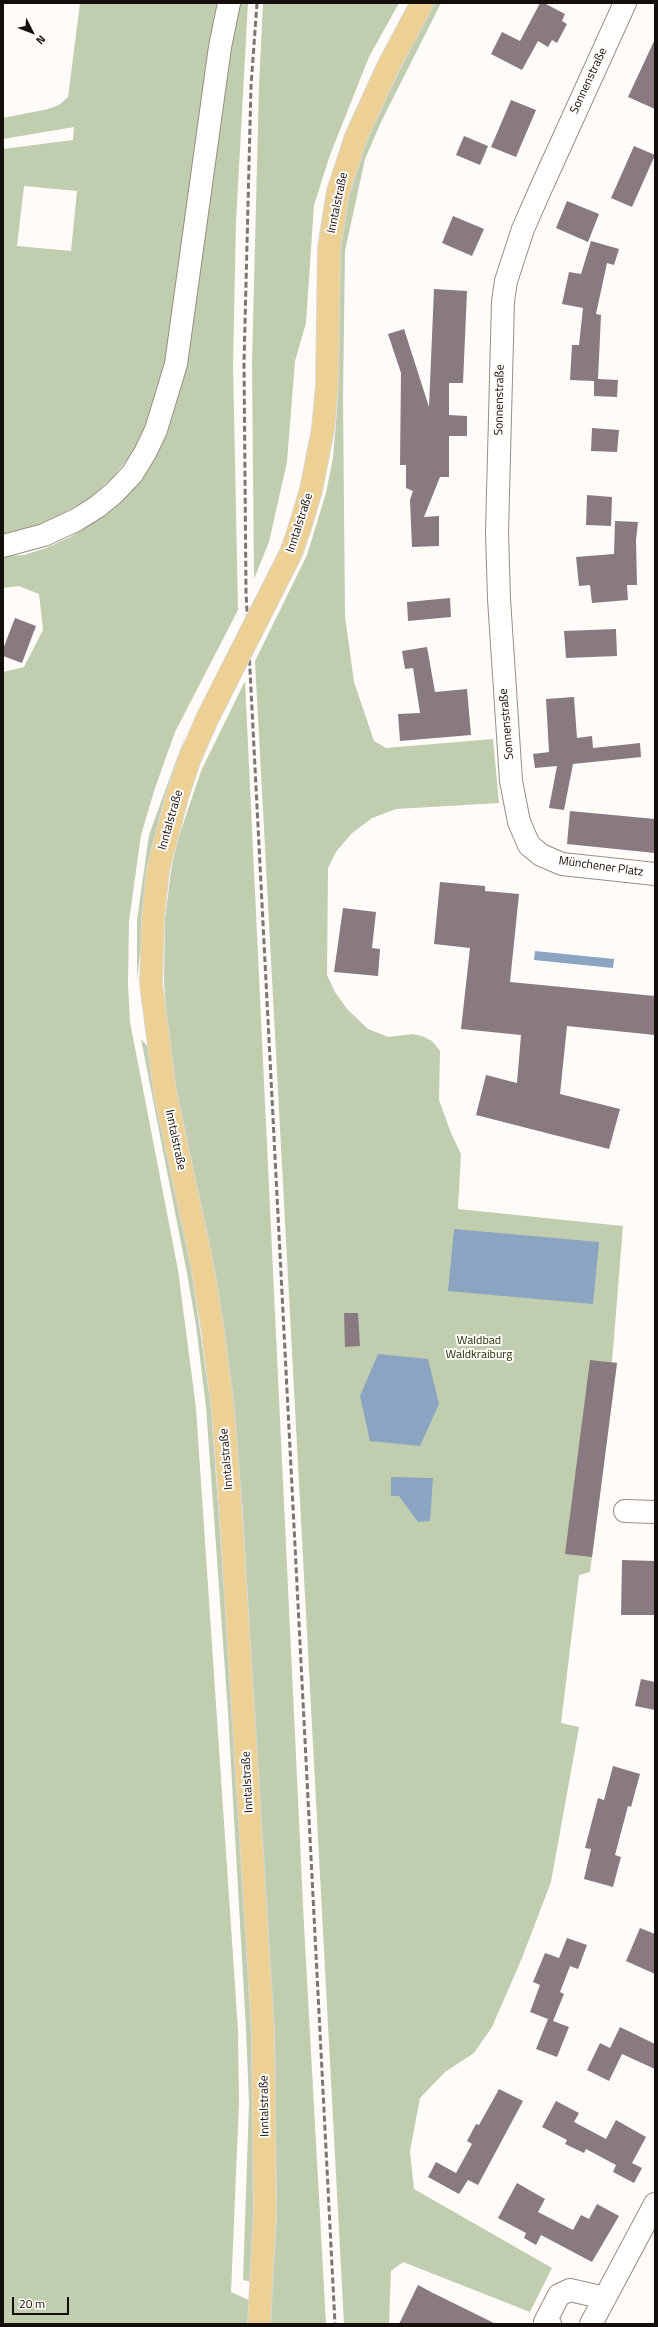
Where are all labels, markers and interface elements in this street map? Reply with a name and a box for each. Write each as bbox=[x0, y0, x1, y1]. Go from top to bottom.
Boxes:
north arrow bbox=[12, 12, 52, 52]
text: N bbox=[32, 32, 49, 48]
street label: Sonnenstraße bbox=[567, 46, 611, 116]
street label: Inntalstraße bbox=[325, 171, 351, 235]
street label: Sonnenstraße bbox=[492, 364, 508, 436]
street label: Inntalstraße bbox=[284, 491, 316, 555]
street label: Sonnenstraße bbox=[497, 688, 517, 760]
street label: Inntalstraße bbox=[156, 788, 186, 852]
street label: Münchener Platz bbox=[558, 854, 644, 880]
street label: Inntalstraße bbox=[162, 1108, 188, 1172]
park label: Waldbad Waldkraiburg bbox=[445, 1334, 513, 1362]
street label: Inntalstraße bbox=[217, 1428, 237, 1490]
street label: Inntalstraße bbox=[239, 1751, 257, 1813]
street label: Inntalstraße bbox=[257, 2075, 273, 2137]
scale bar bbox=[14, 2289, 71, 2315]
text: 20 m bbox=[19, 2294, 45, 2313]

